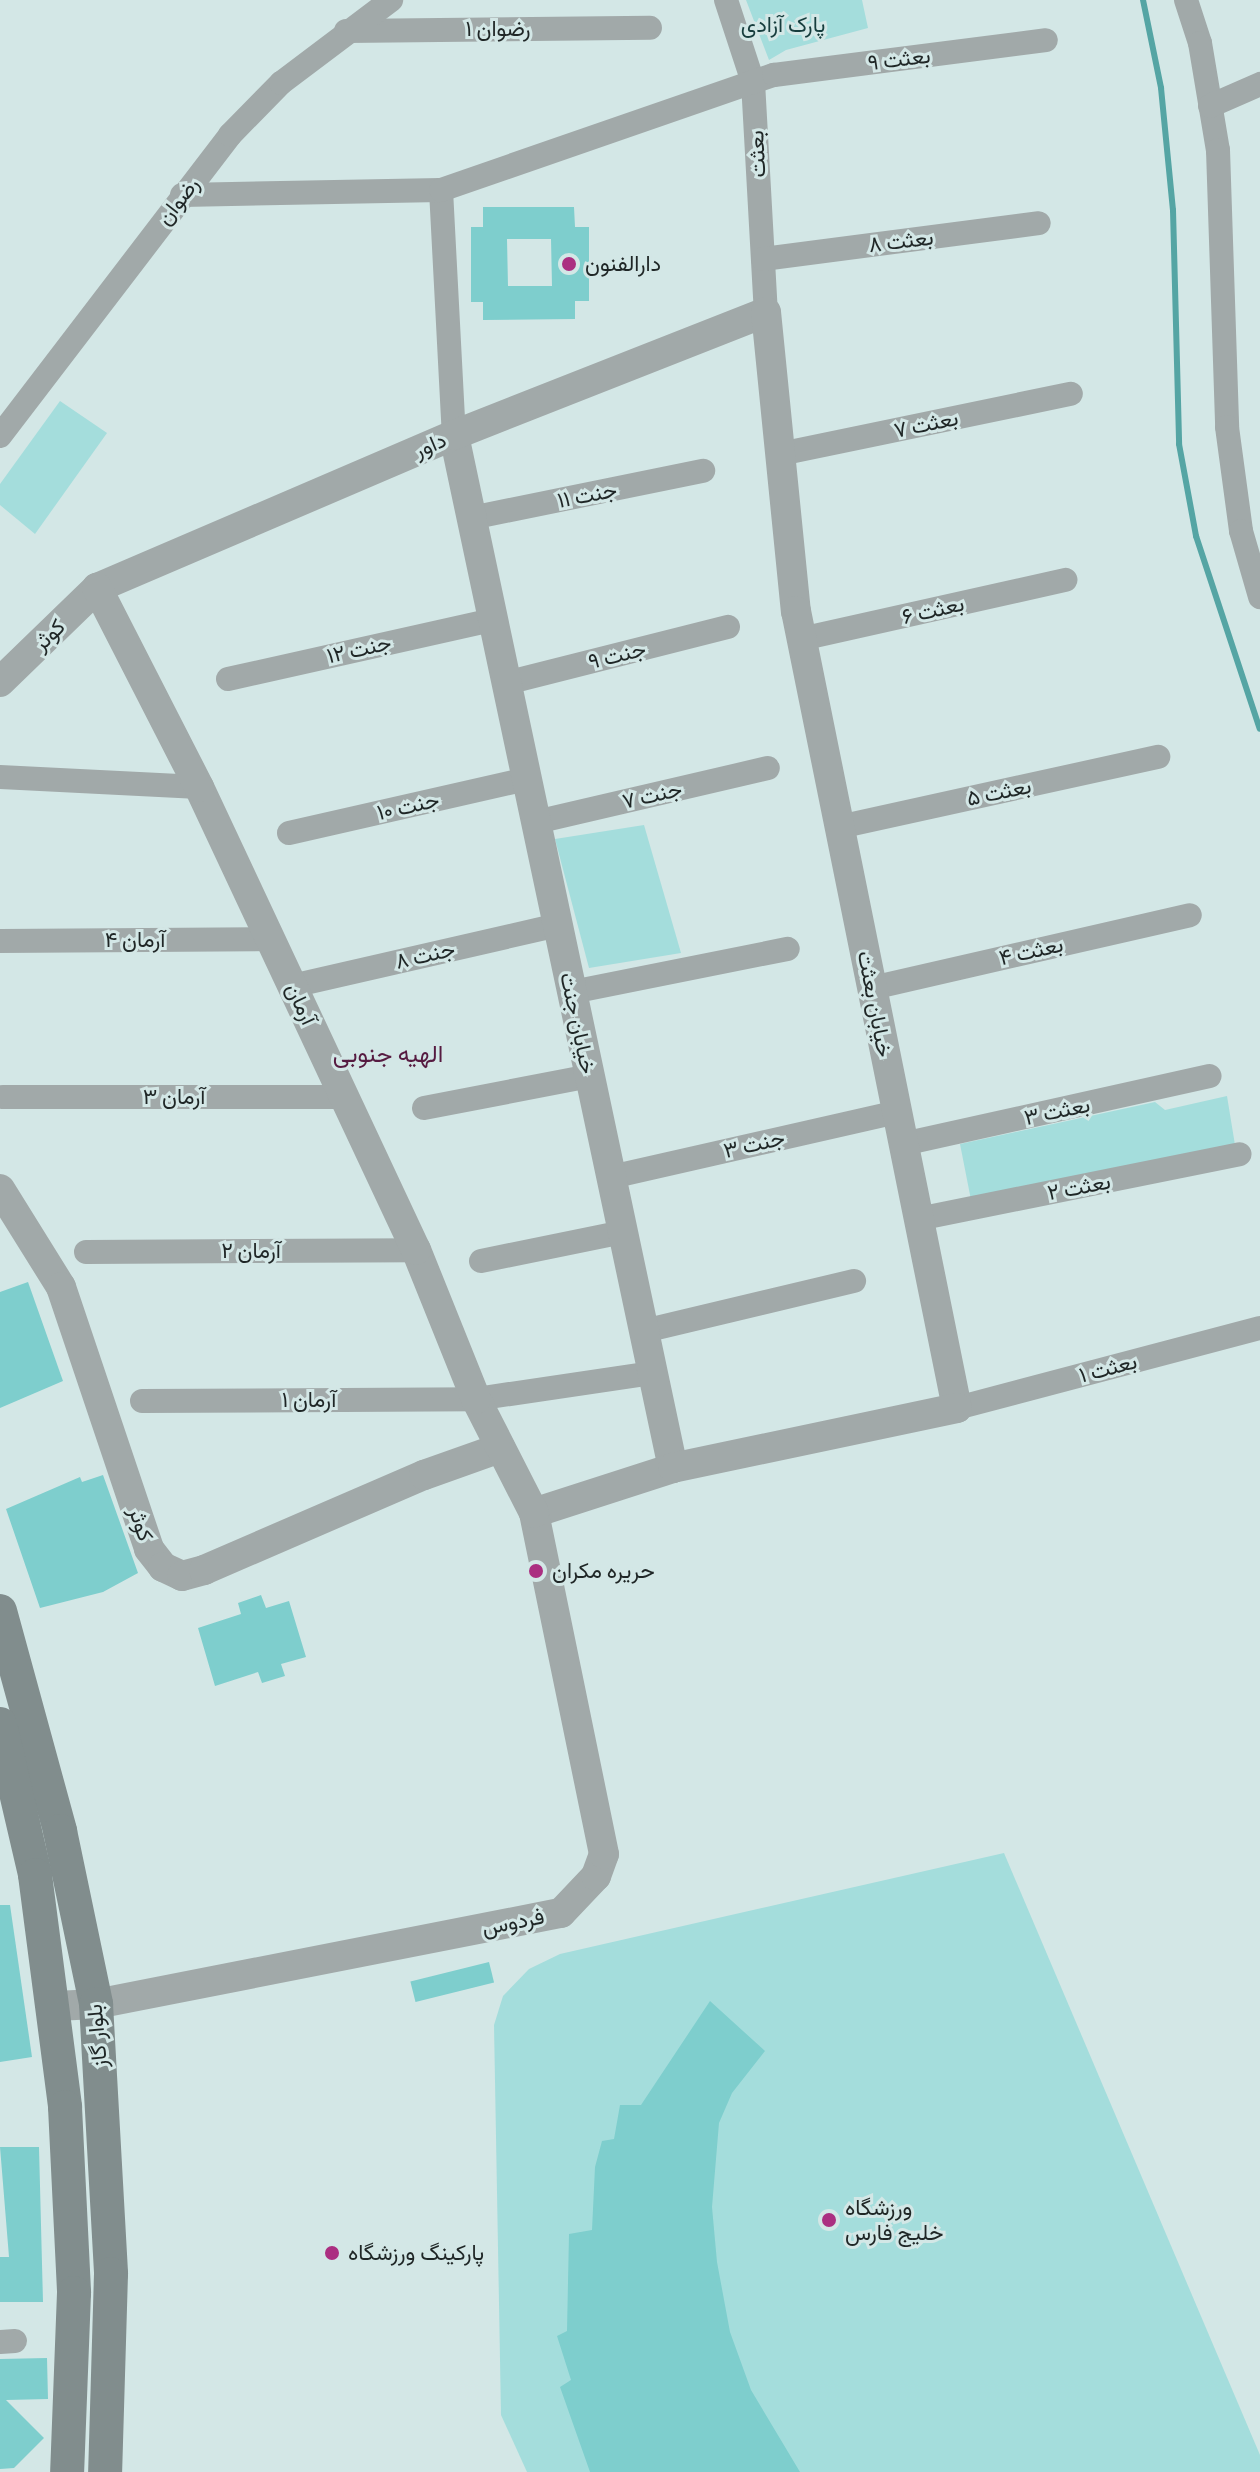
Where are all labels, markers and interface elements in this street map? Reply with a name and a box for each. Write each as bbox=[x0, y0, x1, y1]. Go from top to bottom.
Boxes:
park label: پارک آزادی bbox=[741, 12, 825, 38]
street label: رضوان ۱ bbox=[465, 16, 531, 42]
street label: بعثت ۹ bbox=[866, 42, 932, 76]
street label: بعثت bbox=[743, 130, 771, 178]
street label: رضوان bbox=[151, 172, 205, 230]
street label: بعثت ۸ bbox=[867, 224, 935, 258]
place label: دارالفنون bbox=[585, 251, 661, 277]
marker: دارالفنون bbox=[560, 255, 578, 273]
street label: بعثت ۷ bbox=[891, 404, 961, 444]
street label: داور bbox=[410, 426, 450, 464]
street label: جنت ۱۱ bbox=[555, 476, 619, 514]
street label: بعثت ۶ bbox=[899, 590, 967, 630]
street label: کوثر bbox=[27, 613, 71, 657]
street label: جنت ۱۲ bbox=[324, 629, 394, 669]
street label: جنت ۹ bbox=[586, 635, 648, 675]
street label: بعثت ۵ bbox=[964, 772, 1034, 812]
street label: جنت ۷ bbox=[620, 775, 684, 815]
street label: جنت ۱۰ bbox=[374, 786, 442, 826]
street label: آرمان ۴ bbox=[105, 927, 165, 953]
street label: بعثت ۴ bbox=[996, 931, 1066, 971]
street label: جنت ۸ bbox=[393, 935, 457, 975]
street label: خیابان بعثت bbox=[852, 949, 898, 1059]
street label: خیابان جنت bbox=[554, 970, 602, 1076]
street label: آرمان bbox=[280, 979, 322, 1029]
district label: الهیه جنوبی bbox=[333, 1040, 443, 1068]
street label: آرمان ۳ bbox=[143, 1084, 205, 1110]
street label: بعثت ۳ bbox=[1022, 1091, 1092, 1131]
street label: جنت ۳ bbox=[721, 1124, 787, 1164]
street label: بعثت ۲ bbox=[1045, 1168, 1113, 1206]
street label: آرمان ۲ bbox=[221, 1238, 281, 1264]
street label: بعثت ۱ bbox=[1076, 1348, 1140, 1388]
street label: آرمان ۱ bbox=[282, 1387, 336, 1413]
street label: کوثر bbox=[123, 1503, 159, 1545]
place label: حریره مکران bbox=[552, 1558, 655, 1584]
marker: حریره مکران bbox=[527, 1562, 545, 1580]
street label: فردوس bbox=[479, 1903, 547, 1941]
street label: بلوار گاز bbox=[81, 2003, 113, 2069]
place label: ورزشگاه خلیج فارس bbox=[845, 2194, 944, 2246]
marker: ورزشگاه خلیج فارس bbox=[820, 2211, 838, 2229]
place label: پارکینگ ورزشگاه bbox=[348, 2240, 484, 2266]
marker: پارکینگ ورزشگاه bbox=[323, 2244, 341, 2262]

